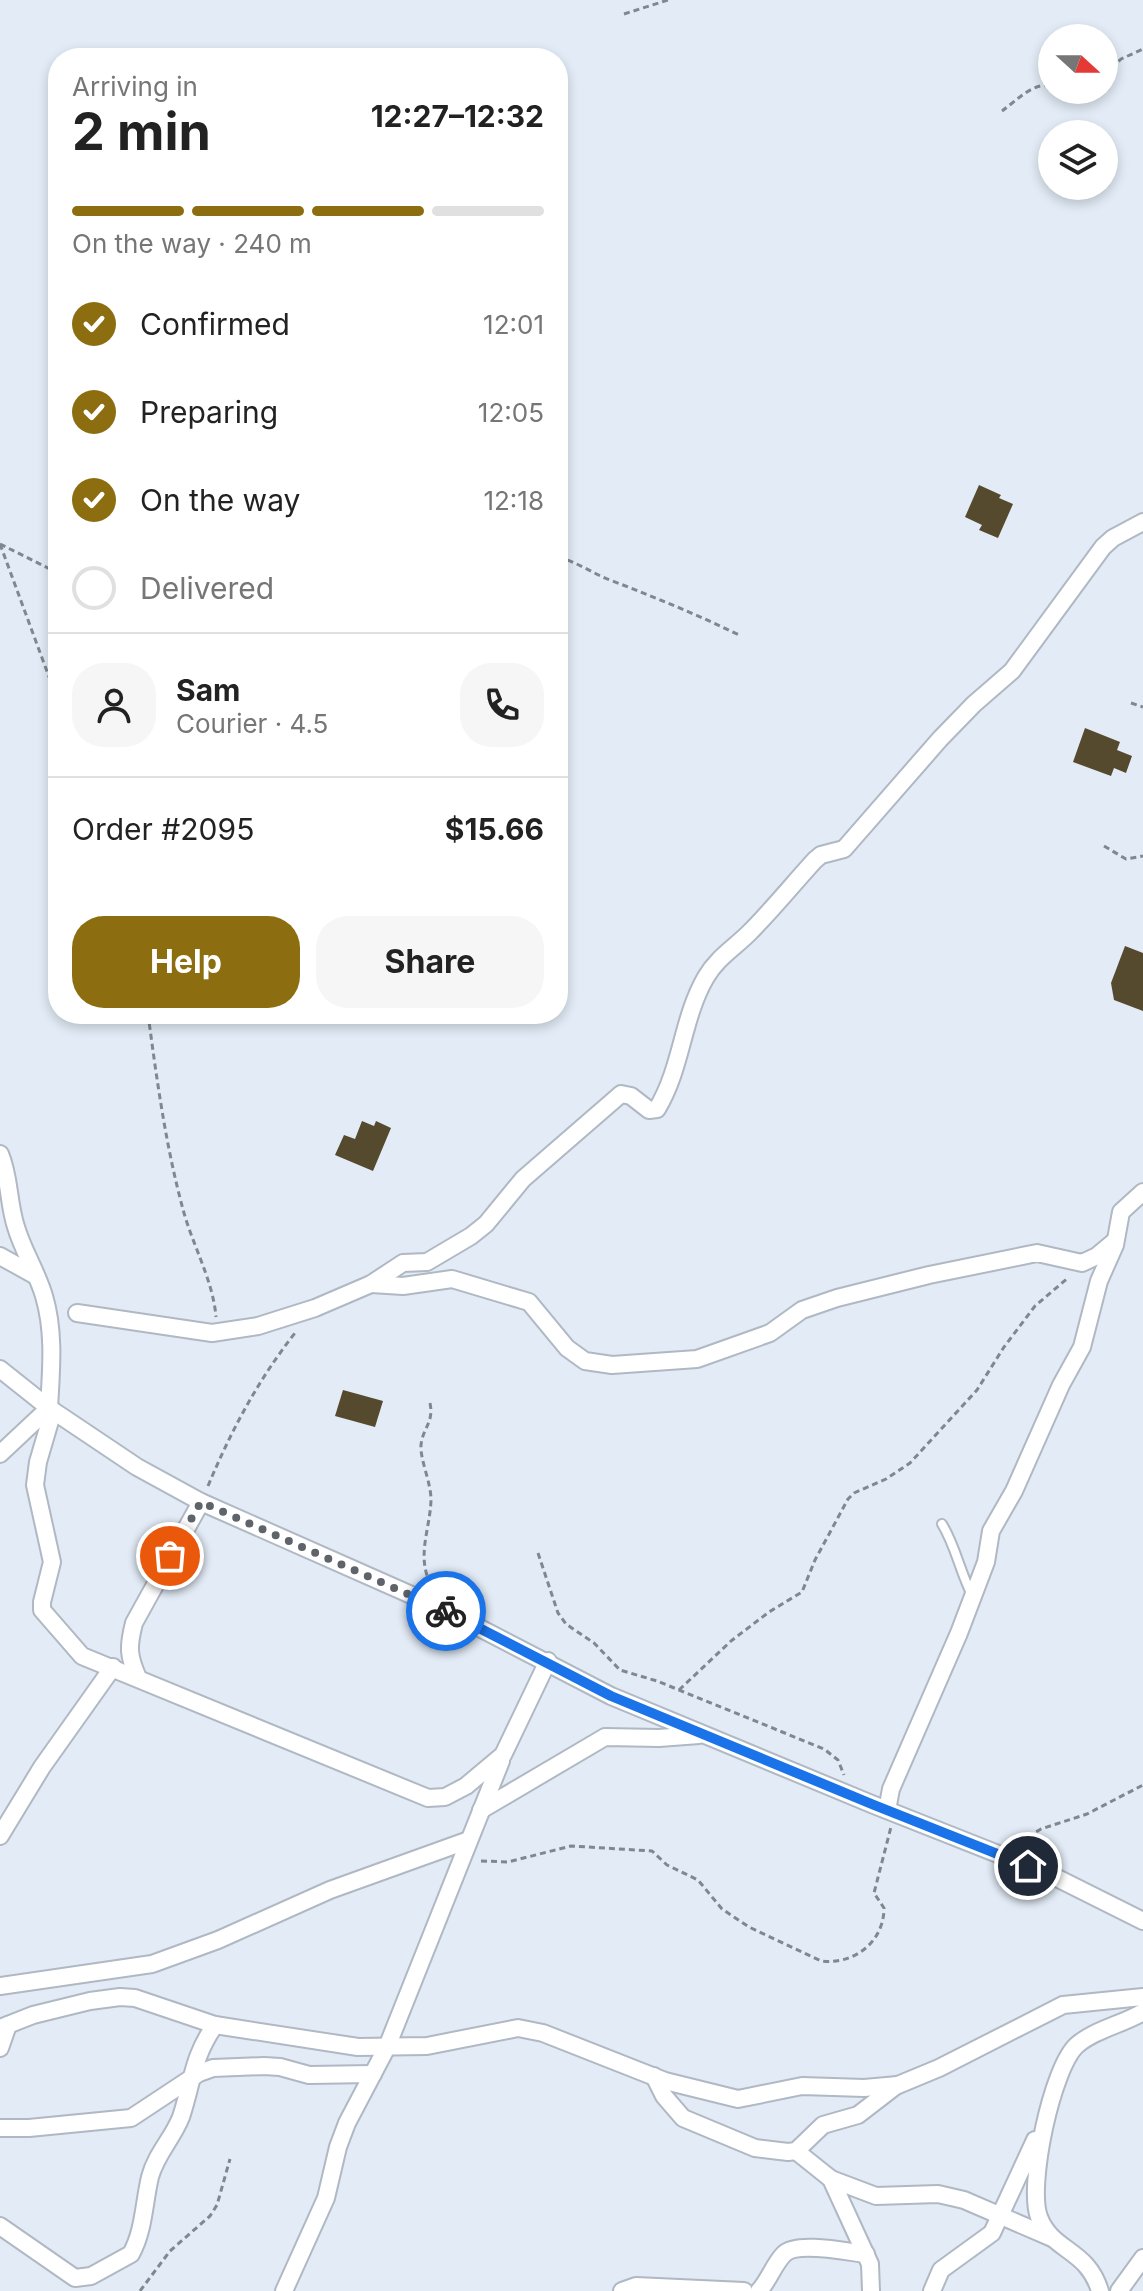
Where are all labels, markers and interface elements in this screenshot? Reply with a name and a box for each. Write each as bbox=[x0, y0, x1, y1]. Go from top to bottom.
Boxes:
north arrow bbox=[1038, 24, 1118, 104]
map controls bbox=[1038, 24, 1118, 200]
text: Arriving in bbox=[72, 71, 198, 102]
text: 12:27–12:32 bbox=[371, 98, 544, 134]
text: 2 min bbox=[72, 100, 211, 163]
button: layers bbox=[1038, 120, 1118, 200]
text: On the way · 240 m bbox=[72, 228, 312, 259]
icon: check bbox=[72, 302, 116, 346]
text: Confirmed bbox=[140, 306, 290, 342]
text: 12:01 bbox=[483, 309, 544, 340]
icon: check bbox=[72, 390, 116, 434]
text: Preparing bbox=[140, 394, 278, 430]
text: 12:05 bbox=[478, 397, 544, 428]
icon: check bbox=[72, 478, 116, 522]
text: On the way bbox=[140, 482, 300, 518]
text: 12:18 bbox=[483, 485, 544, 516]
text: Delivered bbox=[140, 570, 274, 606]
button: person bbox=[72, 663, 156, 747]
button: phone bbox=[460, 663, 544, 747]
text: Sam bbox=[176, 672, 240, 708]
text: Courier · 4.5 bbox=[176, 708, 328, 739]
text: Order #2095 bbox=[72, 811, 254, 847]
text: $15.66 bbox=[445, 811, 544, 847]
button: Help bbox=[72, 916, 300, 1008]
button: Share bbox=[316, 916, 544, 1008]
pin bbox=[136, 1522, 204, 1590]
icon: bag bbox=[148, 1534, 192, 1578]
courier bbox=[406, 1571, 486, 1651]
icon: bike bbox=[424, 1589, 468, 1633]
pin bbox=[994, 1832, 1062, 1900]
icon: home bbox=[1006, 1844, 1050, 1888]

